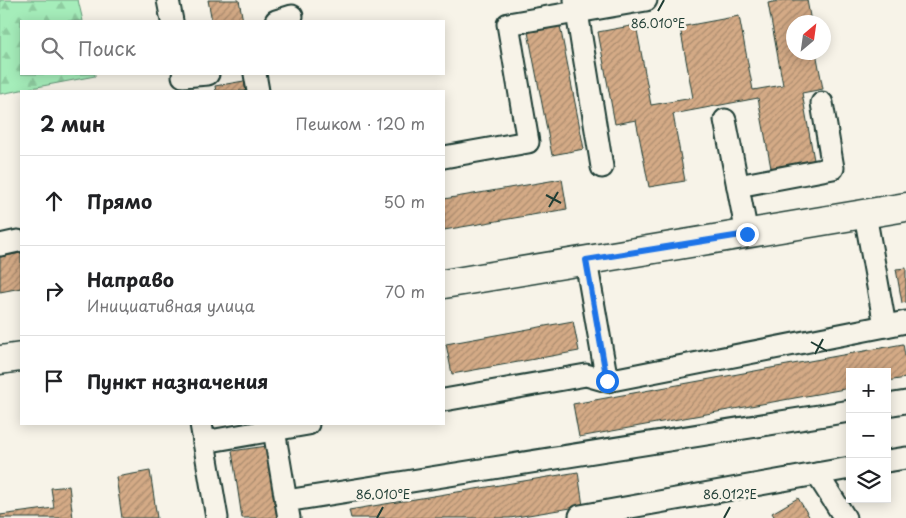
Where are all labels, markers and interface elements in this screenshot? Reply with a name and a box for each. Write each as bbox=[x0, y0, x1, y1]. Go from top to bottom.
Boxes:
text: 86.010°E bbox=[631, 14, 685, 32]
north arrow bbox=[786, 15, 831, 60]
search box bbox=[20, 20, 445, 75]
icon: search bbox=[38, 34, 66, 62]
text: Поиск bbox=[78, 34, 136, 62]
text: 2 мин bbox=[40, 107, 105, 139]
text: Пешком · 120 m bbox=[296, 111, 425, 135]
icon: ahead bbox=[40, 187, 68, 215]
text: Прямо bbox=[87, 187, 152, 215]
text: 50 m bbox=[384, 189, 425, 213]
route end bbox=[736, 223, 759, 246]
text: Направо bbox=[87, 265, 174, 293]
icon: right bbox=[40, 277, 68, 305]
text: 70 m bbox=[385, 279, 425, 303]
text: Инициативная улица bbox=[87, 293, 255, 317]
icon: arrive bbox=[40, 367, 68, 395]
text: Пункт назначения bbox=[87, 367, 268, 395]
map controls bbox=[846, 368, 891, 503]
button: + bbox=[846, 368, 891, 413]
route start bbox=[596, 370, 619, 393]
button: − bbox=[846, 413, 891, 458]
button: layers bbox=[846, 458, 891, 503]
text: 86.010°E bbox=[356, 485, 410, 503]
text: 86.012°E bbox=[703, 485, 757, 503]

